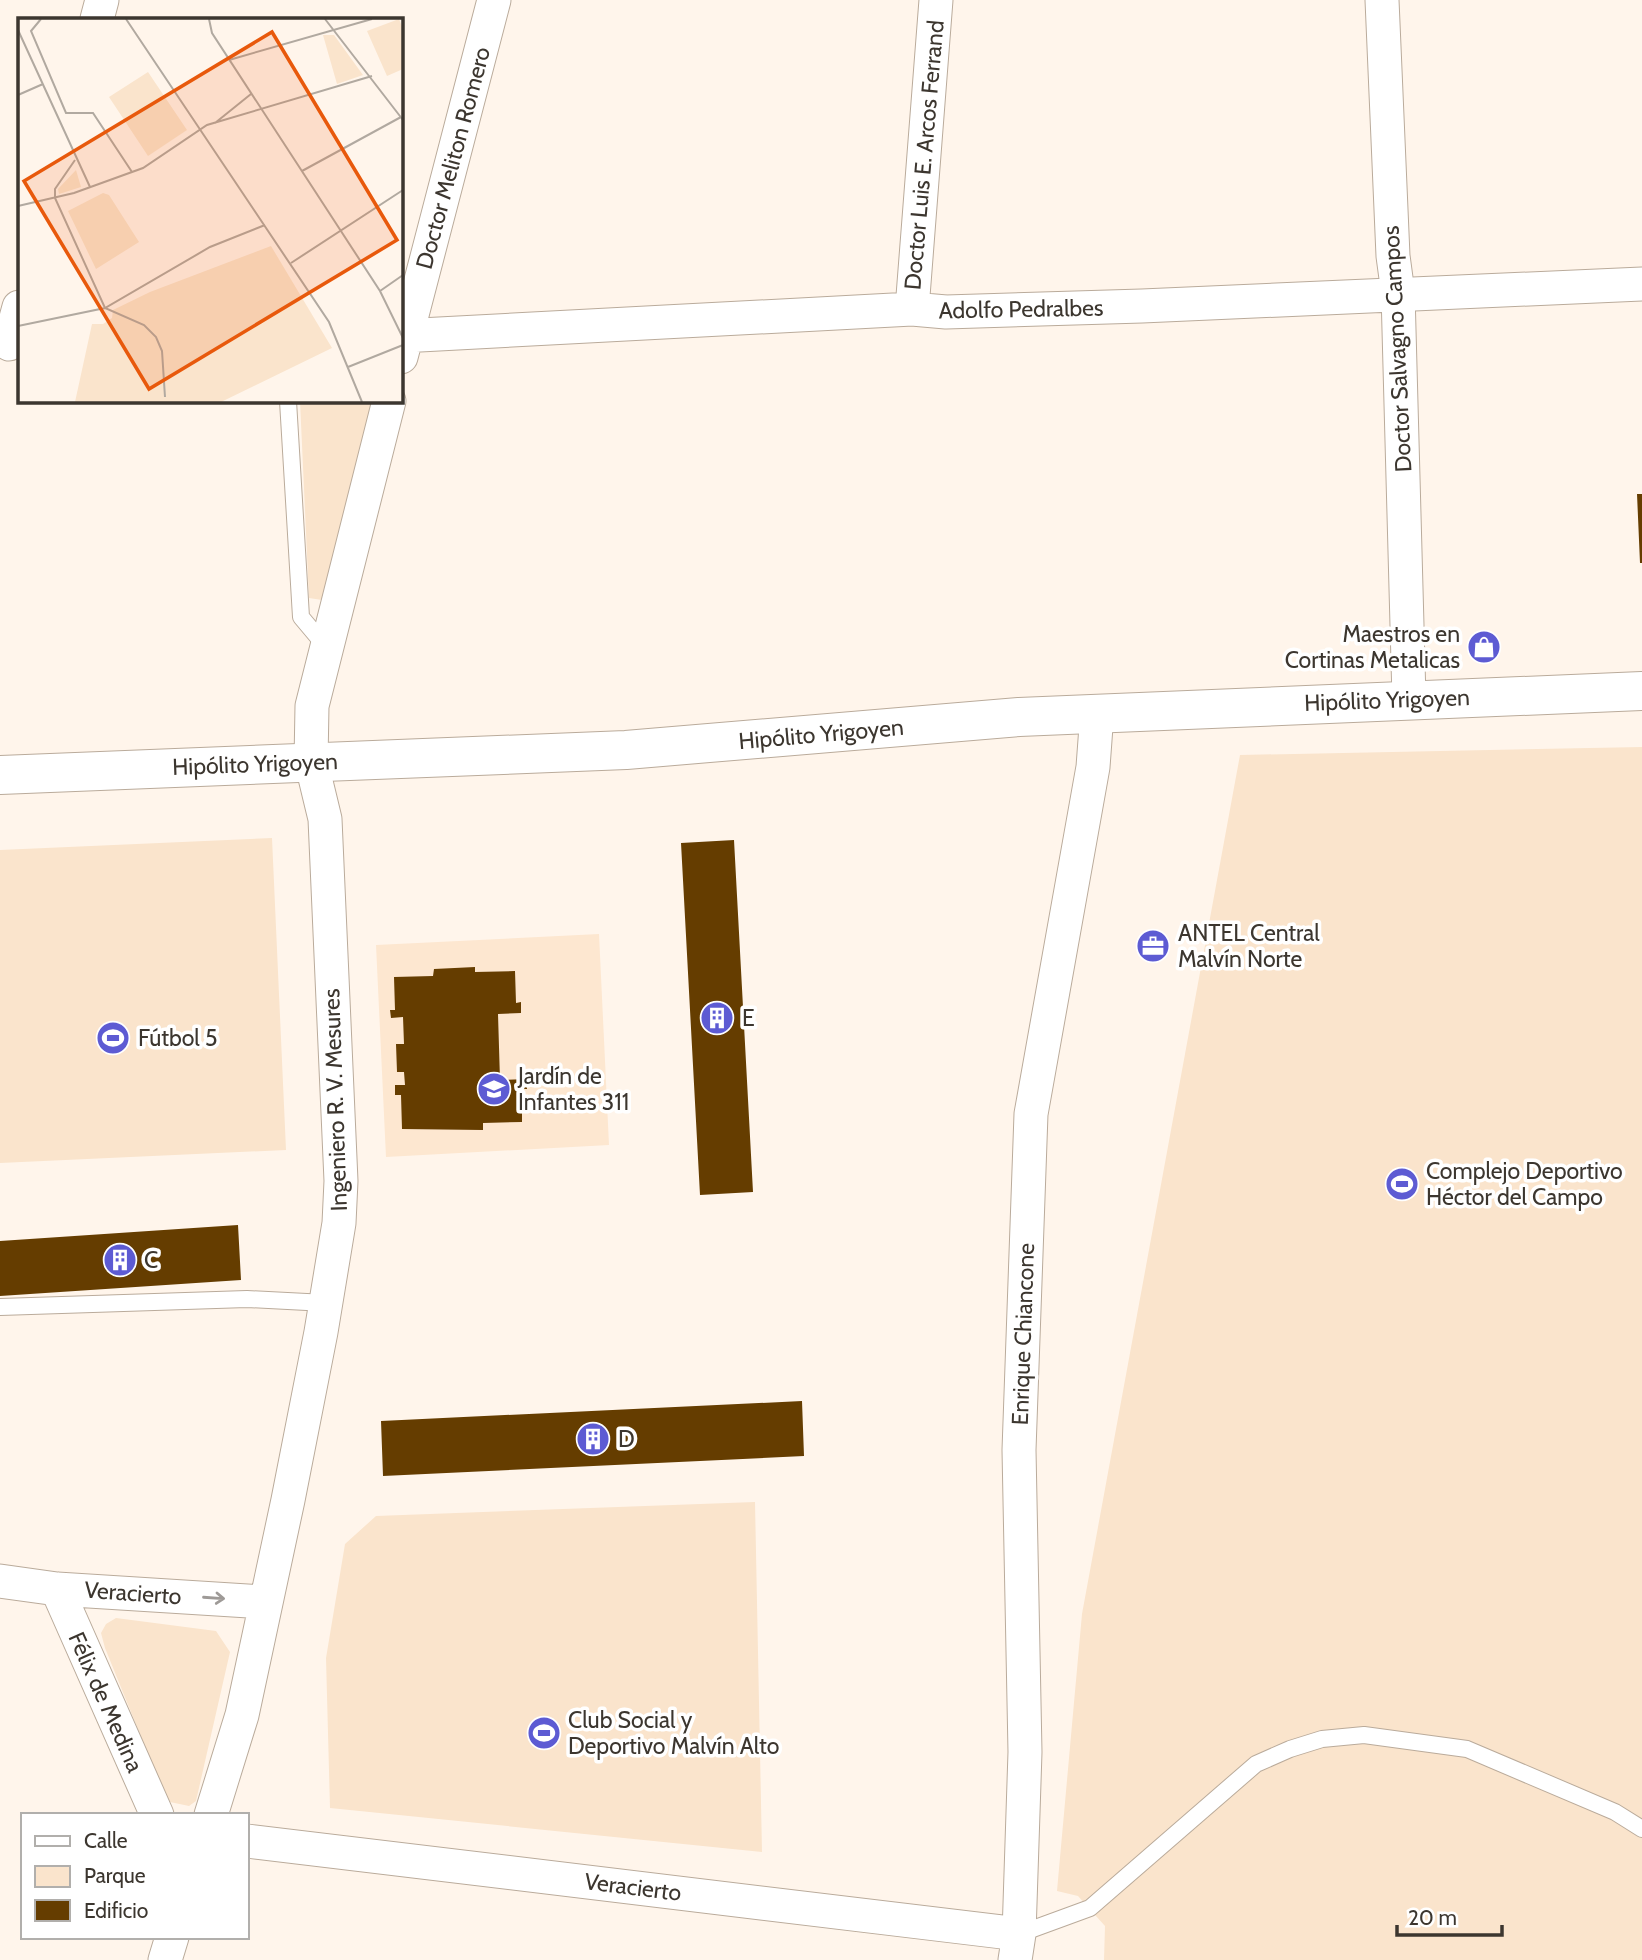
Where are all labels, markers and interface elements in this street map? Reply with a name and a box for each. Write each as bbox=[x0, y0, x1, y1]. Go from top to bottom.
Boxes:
inset map bbox=[18, 18, 402, 402]
street label: Doctor Luis E. Arcos Ferrand bbox=[898, 19, 950, 291]
street label: Doctor Meliton Romero bbox=[410, 44, 496, 272]
street label: Doctor Salvagno Campos bbox=[1377, 225, 1417, 473]
street label: Adolfo Pedralbes bbox=[938, 294, 1104, 324]
place label: Maestros en Cortinas Metalicas bbox=[1285, 620, 1460, 674]
shop icon: Maestros en Cortinas Metalicas bbox=[1465, 628, 1503, 666]
street label: Hipólito Yrigoyen bbox=[1304, 683, 1470, 717]
street label: Hipólito Yrigoyen bbox=[737, 713, 905, 755]
street label: Hipólito Yrigoyen bbox=[172, 747, 338, 781]
place label: ANTEL Central Malvín Norte bbox=[1178, 919, 1320, 973]
office icon: ANTEL Central Malvín Norte bbox=[1134, 927, 1172, 965]
street label: Ingeniero R. V. Mesures bbox=[317, 988, 353, 1212]
building icon: E bbox=[698, 999, 736, 1037]
place label: E bbox=[742, 1004, 755, 1032]
sports icon: Fútbol 5 bbox=[94, 1019, 132, 1057]
place label: Fútbol 5 bbox=[138, 1024, 217, 1052]
place label: Jardín de Infantes 311 bbox=[517, 1062, 629, 1116]
school or university icon: Jardín de Infantes 311 bbox=[475, 1070, 513, 1108]
place label: Complejo Deportivo Héctor del Campo bbox=[1426, 1157, 1623, 1211]
sports icon: Complejo Deportivo Héctor del Campo bbox=[1383, 1165, 1421, 1203]
building icon: C bbox=[101, 1241, 139, 1279]
street label: Enrique Chiancone bbox=[1006, 1242, 1040, 1426]
place label: C bbox=[144, 1246, 158, 1274]
building icon: D bbox=[574, 1420, 612, 1458]
place label: D bbox=[618, 1425, 635, 1453]
street label: Veracierto bbox=[84, 1576, 182, 1610]
one-way arrow bbox=[203, 1592, 226, 1605]
street label: Félix de Medina bbox=[63, 1628, 149, 1776]
place label: Club Social y Deportivo Malvín Alto bbox=[568, 1706, 779, 1760]
sports icon: Club Social y Deportivo Malvín Alto bbox=[525, 1714, 563, 1752]
legend bbox=[21, 1813, 248, 1939]
text: Calle bbox=[84, 1828, 128, 1853]
text: Parque bbox=[84, 1863, 146, 1888]
street label: Veracierto bbox=[583, 1867, 683, 1907]
scale bar bbox=[1397, 1894, 1502, 1938]
text: Edificio bbox=[84, 1898, 148, 1923]
text: 20 m bbox=[1408, 1905, 1457, 1930]

